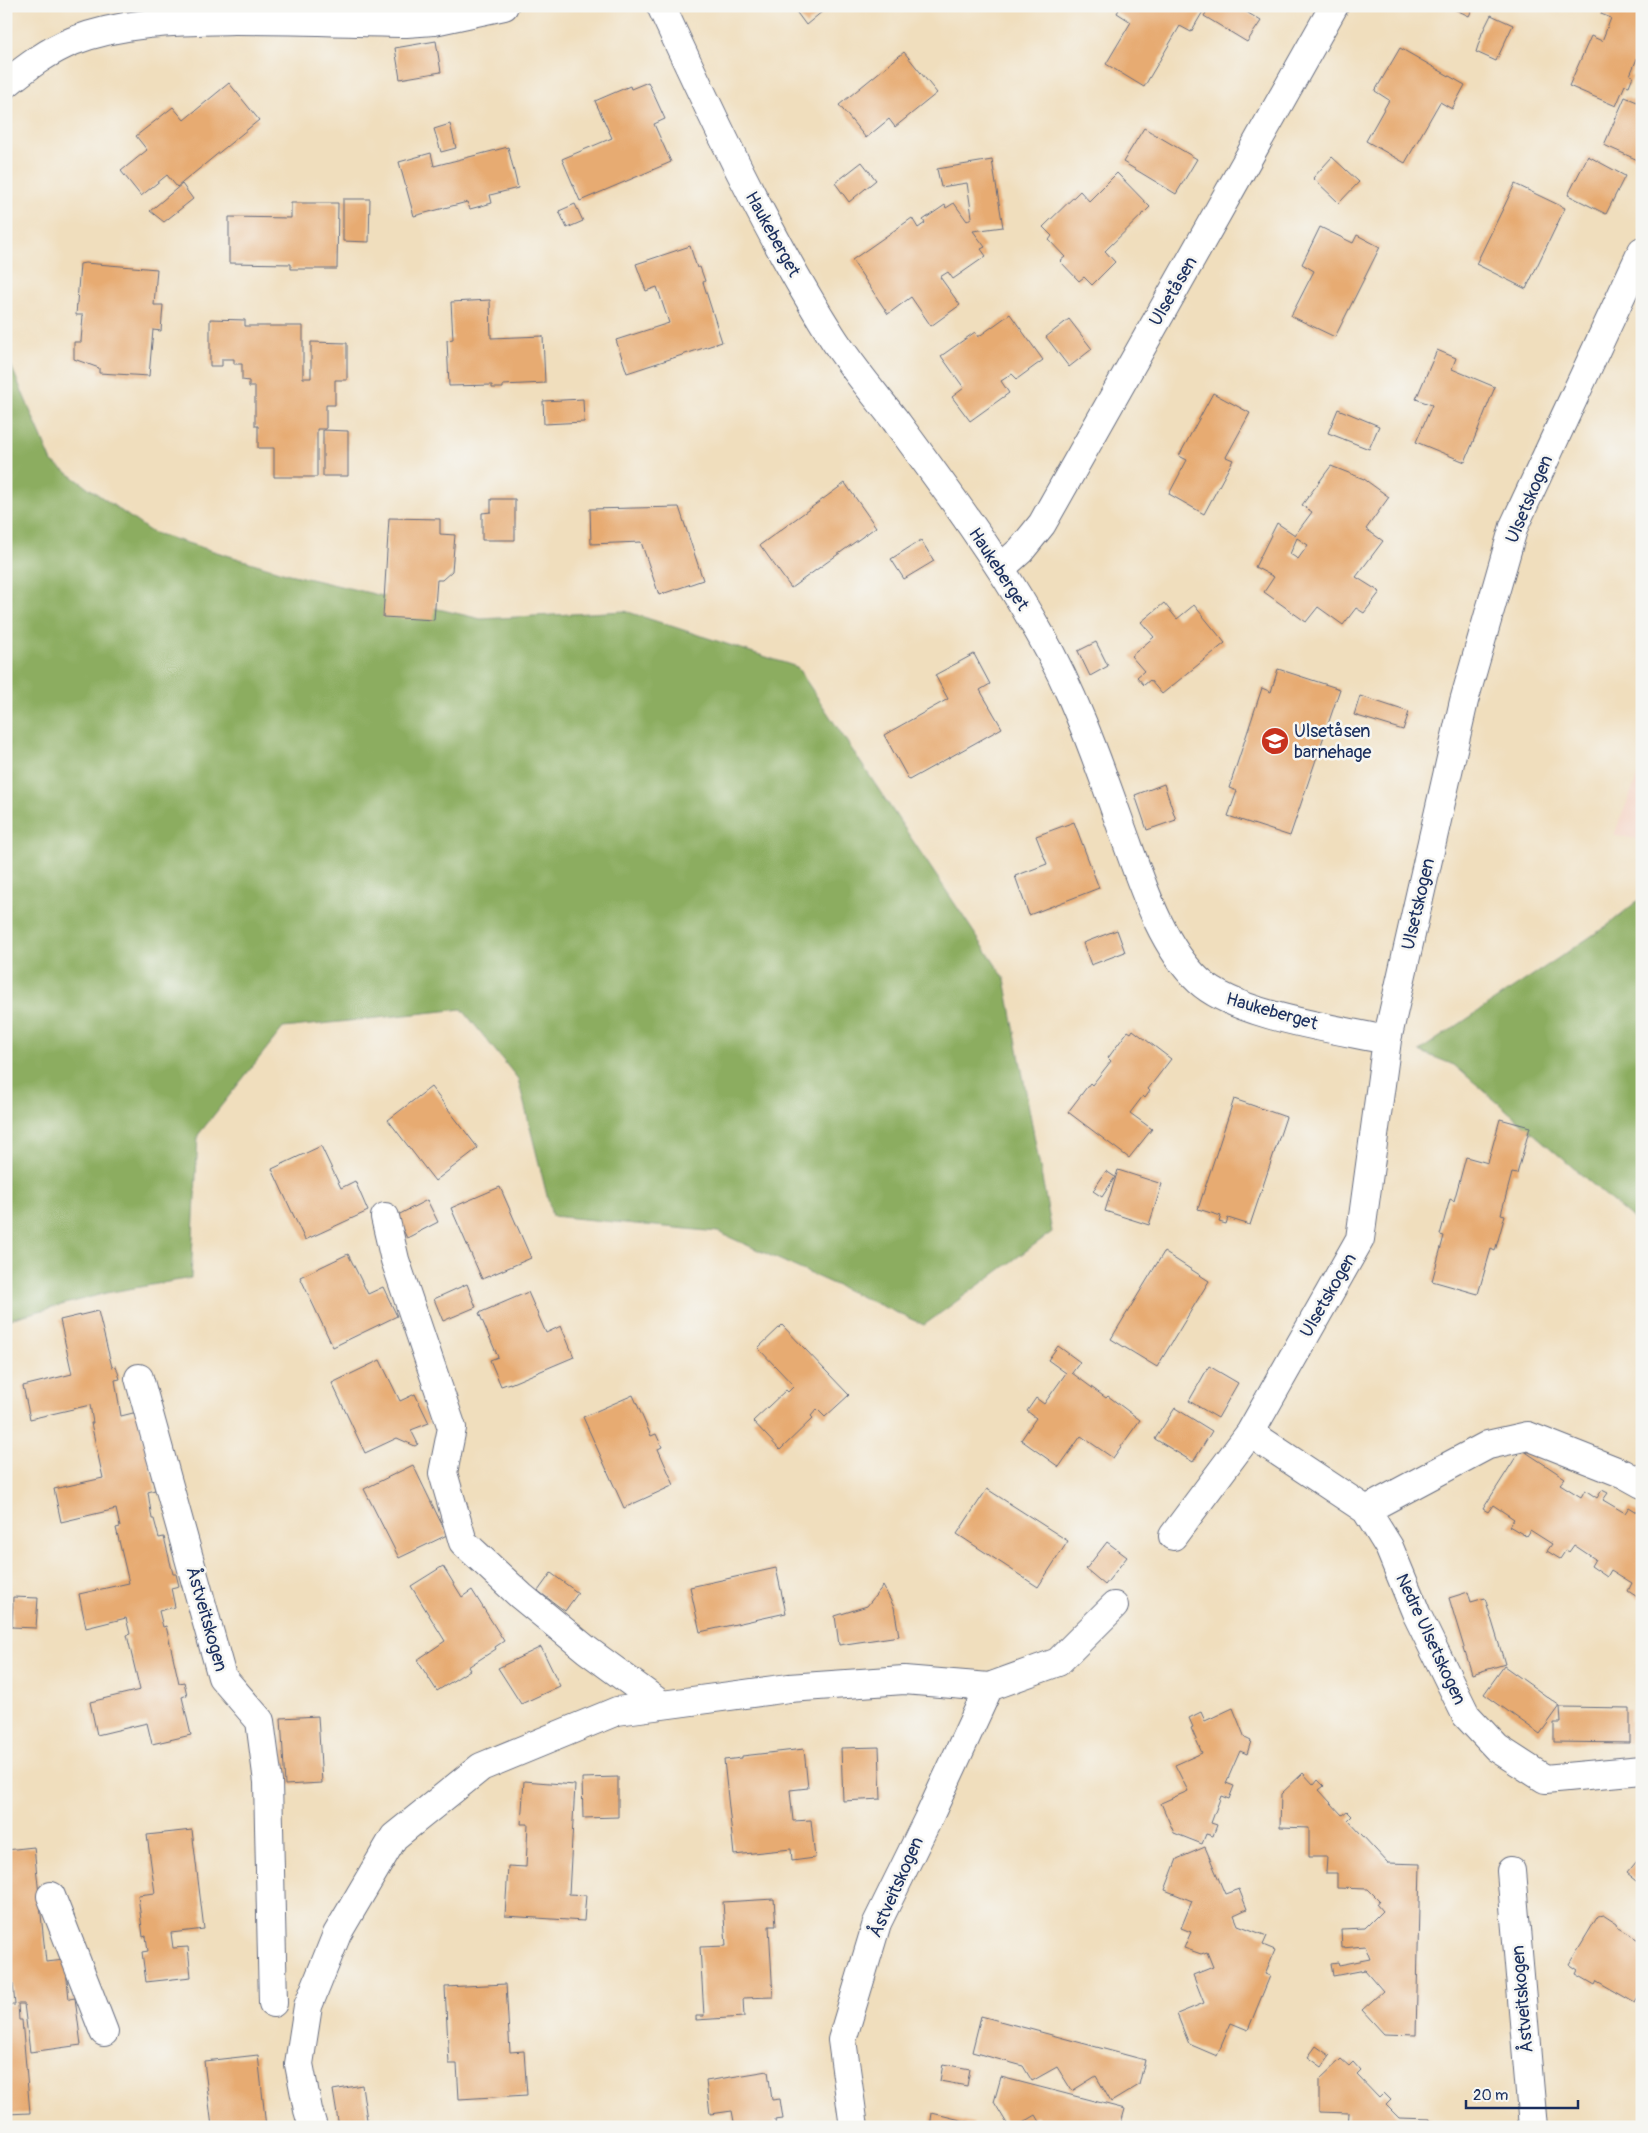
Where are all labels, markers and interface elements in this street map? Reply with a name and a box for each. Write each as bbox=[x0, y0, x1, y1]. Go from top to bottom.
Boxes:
street label: Haukeberget bbox=[740, 187, 806, 282]
street label: Ulsetåsen bbox=[1144, 252, 1203, 330]
street label: Ulsetskogen bbox=[1501, 452, 1558, 547]
street label: Haukeberget bbox=[963, 524, 1034, 616]
place label: Ulsetåsen barnehage bbox=[1294, 720, 1372, 764]
school or university icon: Ulsetåsen barnehage bbox=[1260, 726, 1290, 756]
street label: Ulsetskogen bbox=[1397, 856, 1440, 952]
street label: Haukeberget bbox=[1223, 987, 1321, 1036]
street label: Ulsetskogen bbox=[1295, 1249, 1362, 1341]
street label: Åstveitskogen bbox=[181, 1564, 233, 1674]
street label: Nedre Ulsetskogen bbox=[1390, 1570, 1471, 1708]
street label: Åstveitskogen bbox=[863, 1833, 929, 1941]
street label: Åstveitskogen bbox=[1505, 1944, 1539, 2054]
scale bar bbox=[1466, 2078, 1578, 2110]
text: 20 m bbox=[1473, 2086, 1508, 2105]

